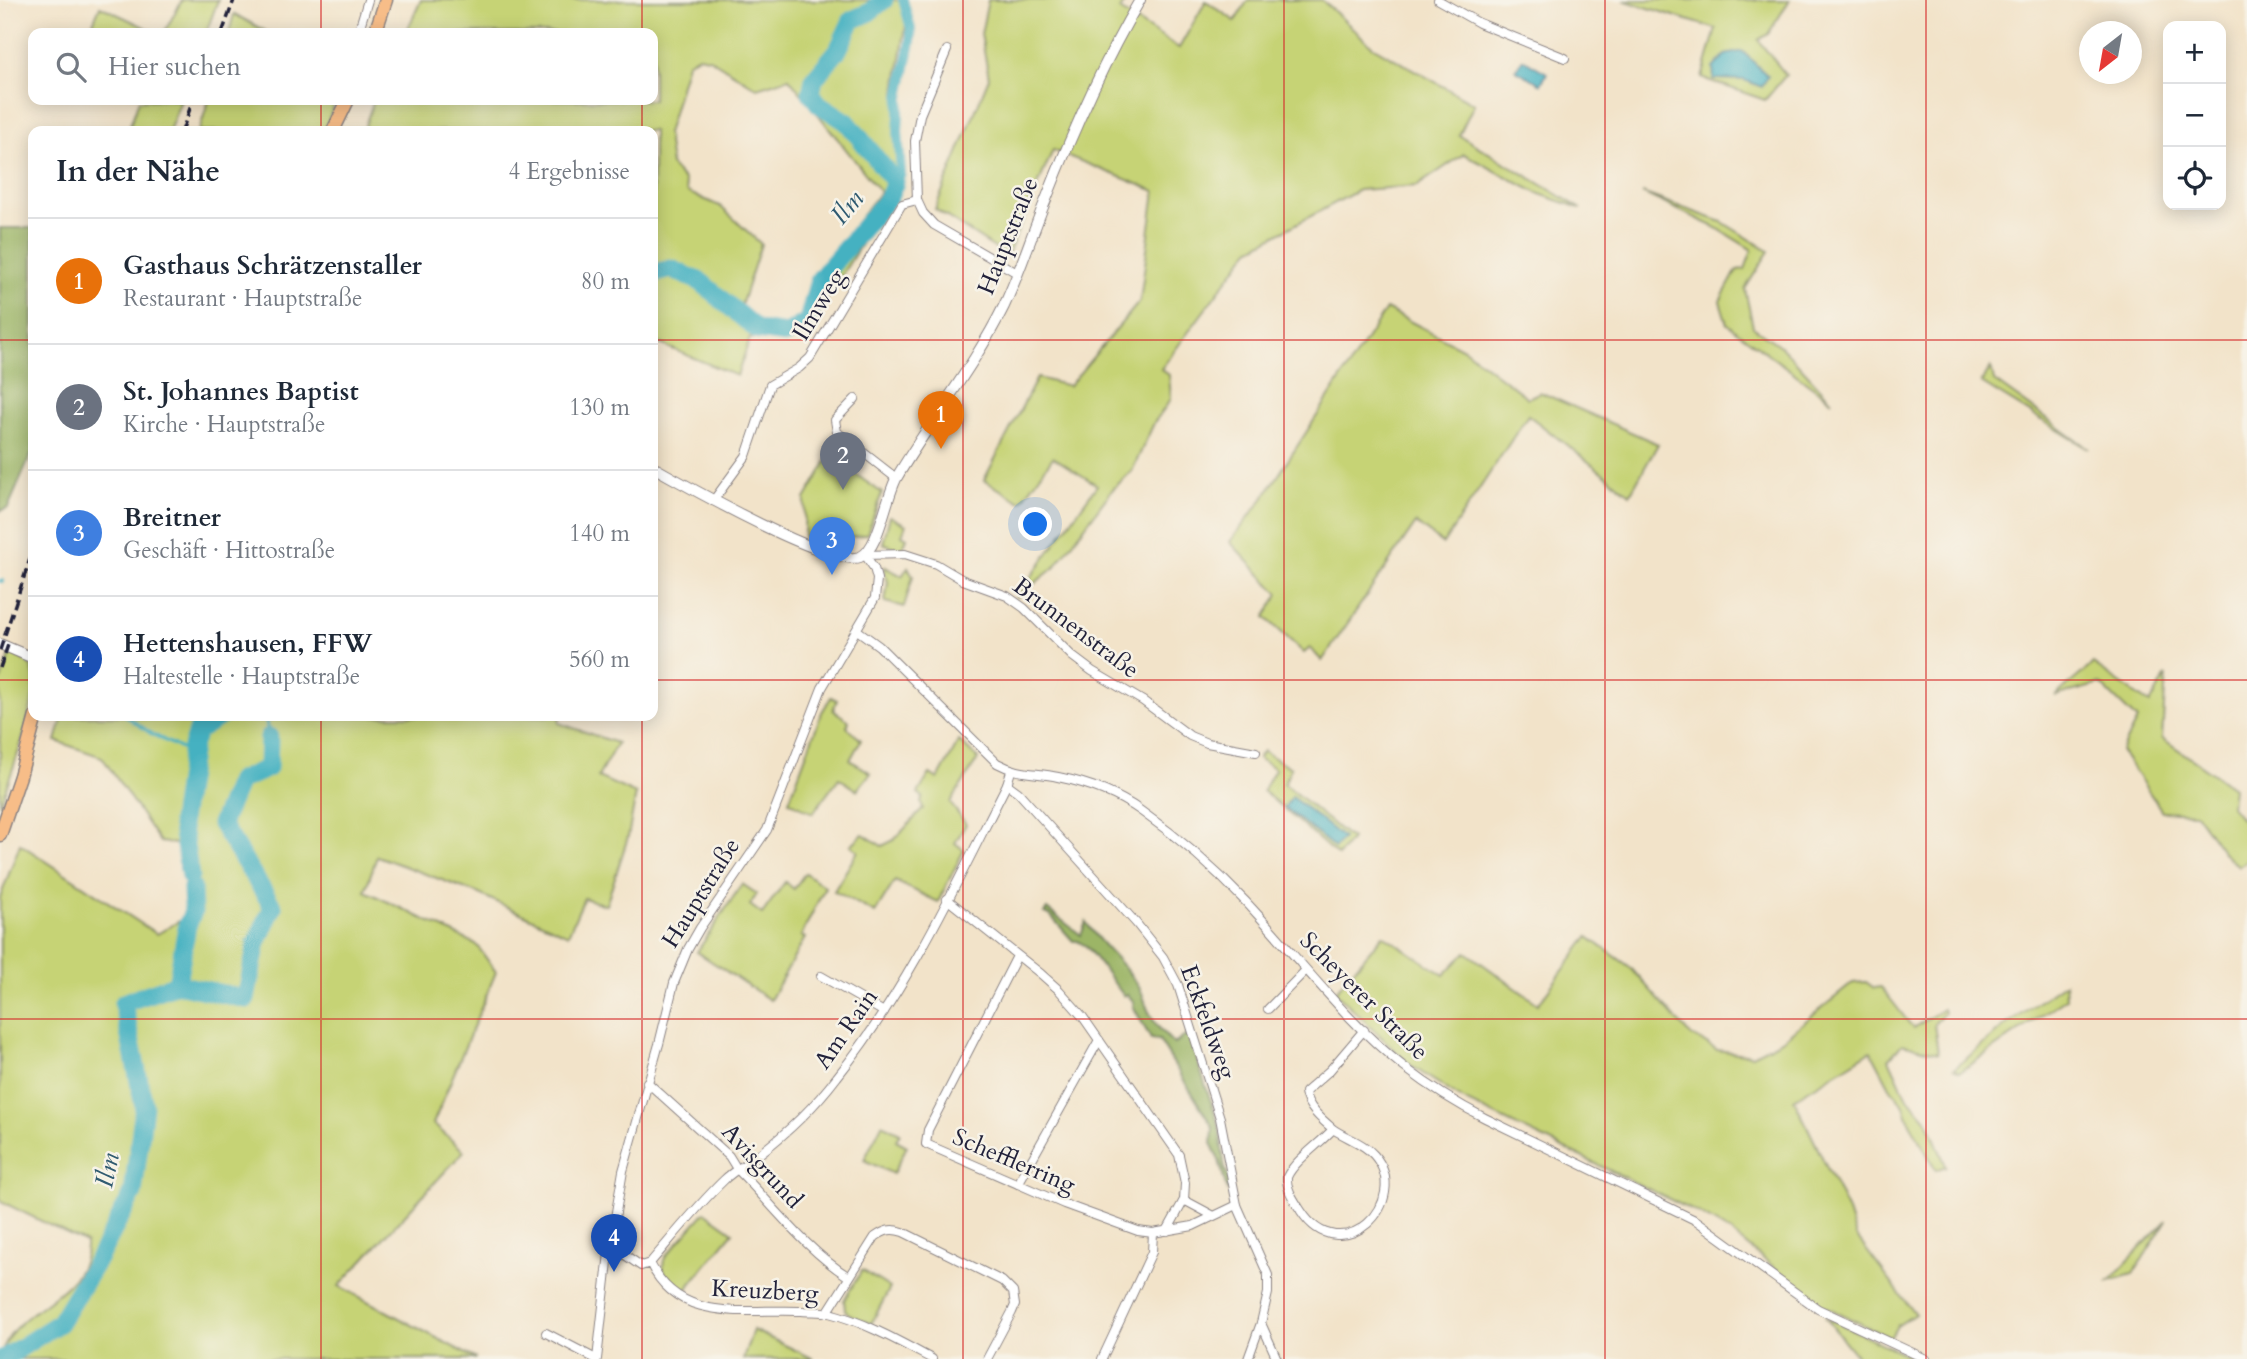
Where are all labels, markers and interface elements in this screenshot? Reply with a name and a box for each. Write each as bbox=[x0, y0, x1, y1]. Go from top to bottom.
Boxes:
north arrow bbox=[2079, 21, 2142, 84]
map controls bbox=[2163, 21, 2226, 210]
button: + bbox=[2163, 21, 2226, 84]
search box bbox=[28, 28, 658, 105]
icon: search bbox=[52, 48, 90, 86]
text: Hier suchen bbox=[108, 49, 241, 84]
button: − bbox=[2163, 84, 2226, 147]
button: locate bbox=[2163, 147, 2226, 210]
text: In der Nähe bbox=[56, 151, 220, 192]
text: 4 Ergebnisse bbox=[508, 156, 630, 187]
street label: Hauptstraße bbox=[969, 172, 1047, 300]
water label: Ilm bbox=[822, 182, 872, 232]
text: Gasthaus Schrätzenstaller bbox=[123, 248, 422, 283]
street label: Ilmweg bbox=[785, 263, 854, 347]
text: 1 bbox=[73, 266, 85, 297]
text: 80 m bbox=[581, 266, 630, 297]
text: Restaurant · Hauptstraße bbox=[123, 283, 363, 314]
text: St. Johannes Baptist bbox=[123, 374, 359, 409]
pin: 1 bbox=[918, 391, 964, 449]
text: 2 bbox=[73, 392, 85, 423]
text: 130 m bbox=[569, 392, 630, 423]
text: Kirche · Hauptstraße bbox=[123, 409, 325, 440]
pin: 2 bbox=[820, 432, 866, 490]
text: Breitner bbox=[123, 500, 221, 535]
your location bbox=[1018, 507, 1052, 541]
pin: 3 bbox=[809, 517, 855, 575]
text: 3 bbox=[73, 518, 85, 549]
text: 140 m bbox=[569, 518, 630, 549]
text: Geschäft · Hittostraße bbox=[123, 535, 335, 566]
street label: Brunnenstraße bbox=[1006, 570, 1146, 686]
text: Hettenshausen, FFW bbox=[123, 626, 372, 661]
text: 4 bbox=[73, 644, 85, 675]
text: 560 m bbox=[569, 644, 630, 675]
text: Haltestelle · Hauptstraße bbox=[123, 661, 360, 692]
street label: Hauptstraße bbox=[654, 832, 748, 954]
street label: Scheyerer Straße bbox=[1292, 924, 1436, 1068]
street label: Eckfeldweg bbox=[1172, 960, 1244, 1084]
street label: Am Rain bbox=[806, 982, 886, 1076]
street label: Avisgrund bbox=[714, 1116, 810, 1216]
street label: Schefflerring bbox=[948, 1120, 1081, 1202]
water label: Ilm bbox=[86, 1149, 128, 1191]
pin: 4 bbox=[591, 1214, 637, 1272]
street label: Kreuzberg bbox=[711, 1272, 820, 1310]

